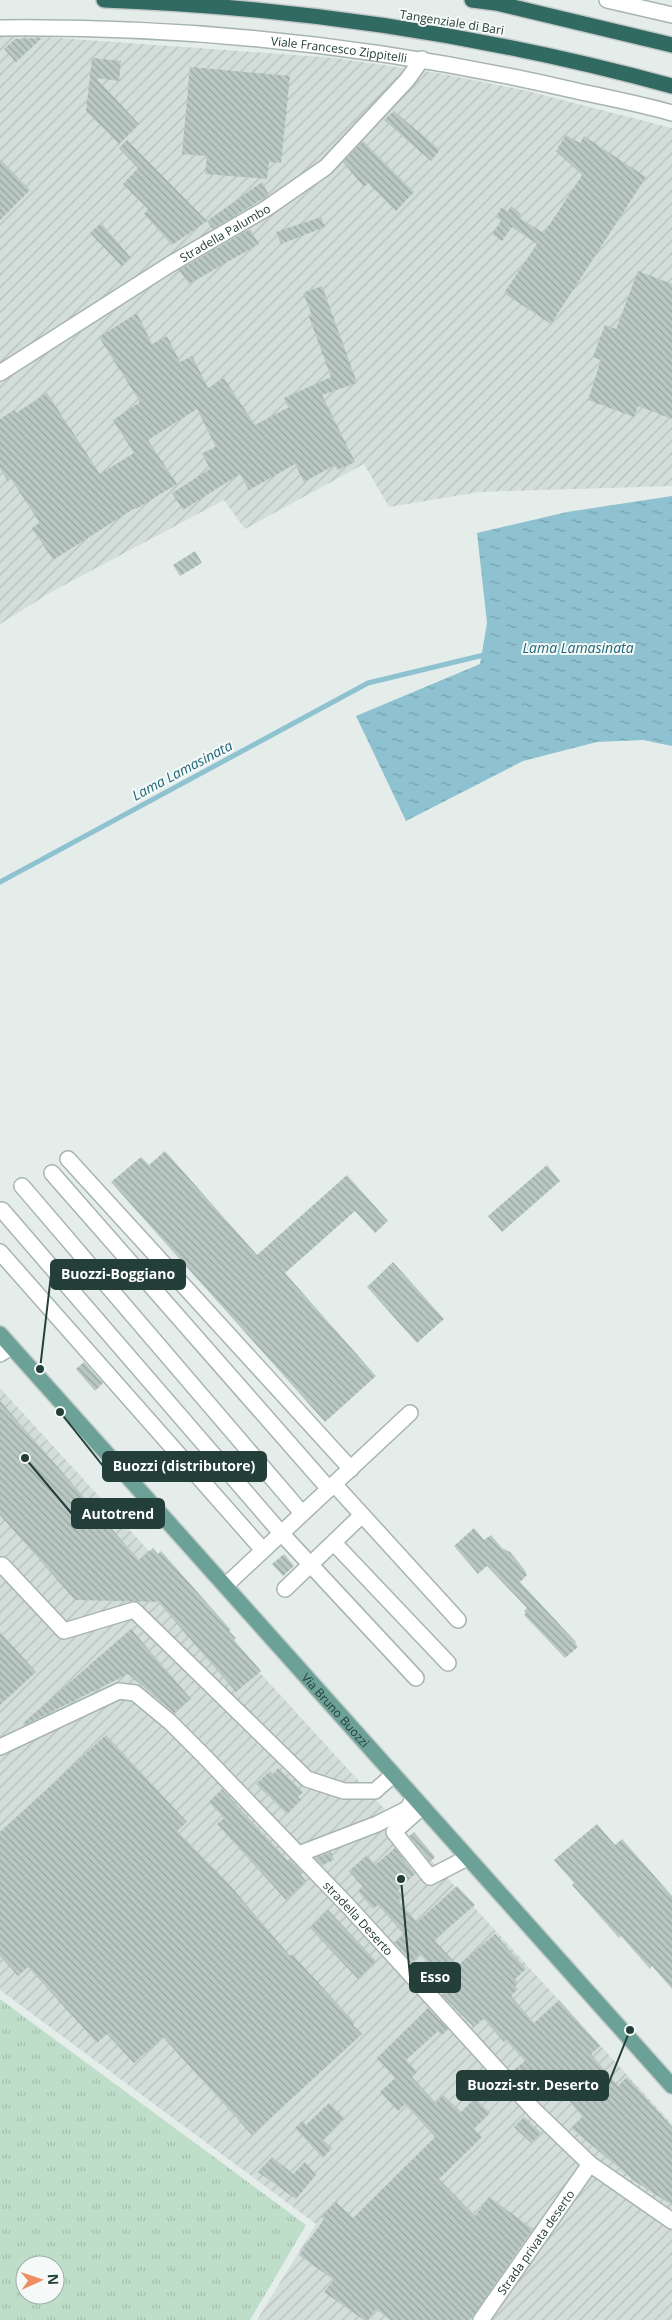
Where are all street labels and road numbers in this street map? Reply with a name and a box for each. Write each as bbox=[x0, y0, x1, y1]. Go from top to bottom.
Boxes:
street label: Tangenziale di Bari bbox=[399, 5, 505, 39]
street label: Viale Francesco Zippitelli bbox=[270, 32, 408, 66]
street label: Stradella Palumbo bbox=[176, 200, 273, 266]
street label: Via Bruno Buozzi bbox=[298, 1669, 374, 1751]
street label: stradella Deserto bbox=[320, 1877, 397, 1959]
street label: Strada privata deserto bbox=[493, 2186, 578, 2298]

